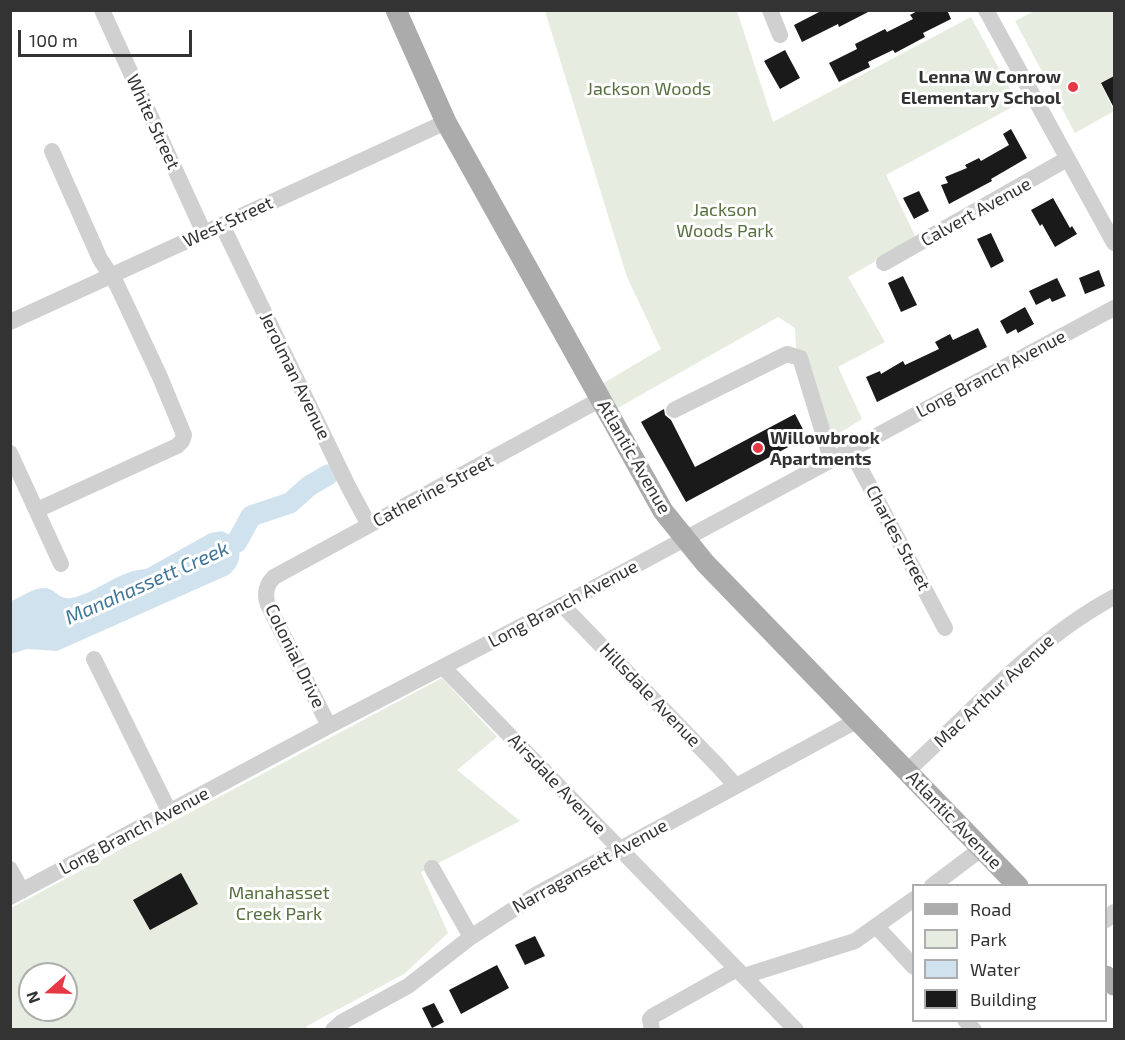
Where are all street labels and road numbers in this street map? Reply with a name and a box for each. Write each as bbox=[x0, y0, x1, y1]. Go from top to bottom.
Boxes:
street label: White Street bbox=[122, 71, 184, 173]
street label: Calvert Avenue bbox=[917, 173, 1035, 251]
street label: West Street bbox=[180, 192, 276, 252]
street label: Jerolman Avenue bbox=[255, 309, 335, 443]
street label: Long Branch Avenue bbox=[913, 325, 1069, 423]
street label: Atlantic Avenue bbox=[593, 396, 675, 518]
street label: Catherine Street bbox=[369, 450, 497, 532]
street label: Charles Street bbox=[861, 482, 935, 594]
street label: Long Branch Avenue bbox=[485, 555, 641, 653]
street label: Colonial Drive bbox=[261, 601, 329, 711]
street label: Mac Arthur Avenue bbox=[930, 630, 1058, 752]
street label: Hillsdale Avenue bbox=[595, 639, 705, 751]
street label: Airsdale Avenue bbox=[504, 729, 610, 839]
street label: Atlantic Avenue bbox=[902, 766, 1006, 874]
street label: Long Branch Avenue bbox=[56, 782, 212, 880]
street label: Narragansett Avenue bbox=[509, 814, 671, 918]

